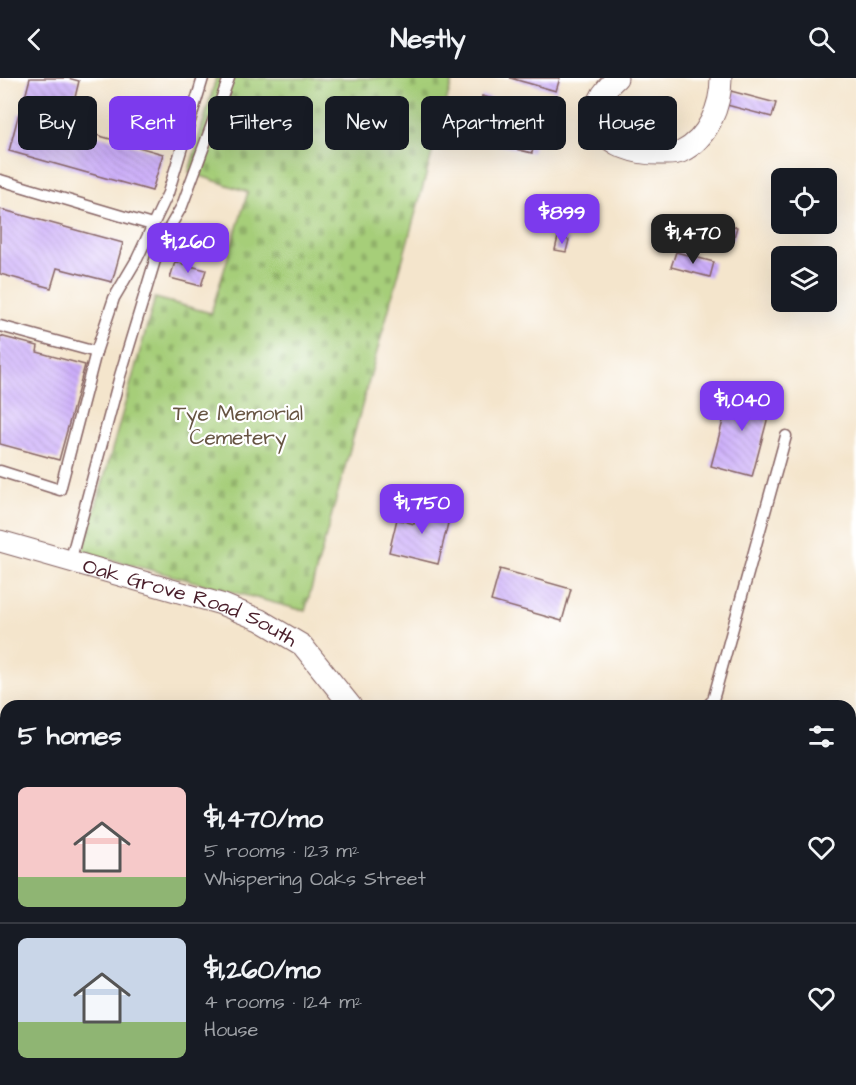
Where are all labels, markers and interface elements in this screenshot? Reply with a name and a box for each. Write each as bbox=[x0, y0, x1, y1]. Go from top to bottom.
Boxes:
text: Nestly bbox=[390, 20, 466, 58]
icon: back bbox=[18, 23, 51, 56]
icon: search bbox=[805, 23, 838, 56]
chip: Buy bbox=[18, 96, 97, 150]
chip: Rent bbox=[109, 96, 196, 150]
chip: Filters bbox=[208, 96, 313, 150]
chip: New bbox=[325, 96, 409, 150]
chip: Apartment bbox=[421, 96, 566, 150]
chip: House bbox=[578, 96, 677, 150]
map controls bbox=[771, 168, 837, 312]
button: locate bbox=[771, 168, 837, 234]
pin: $899 bbox=[526, 194, 598, 245]
text: $899 bbox=[539, 199, 585, 227]
pin: $1,470 bbox=[644, 214, 742, 265]
text: $1,470 bbox=[665, 219, 721, 247]
pin: $1,260 bbox=[139, 223, 237, 274]
text: $1,260 bbox=[161, 228, 215, 256]
button: layers bbox=[771, 246, 837, 312]
pin: $1,040 bbox=[693, 381, 791, 432]
text: $1,040 bbox=[714, 386, 770, 414]
park label: Tye Memorial Cemetery bbox=[173, 399, 303, 454]
pin: $1,750 bbox=[373, 484, 471, 535]
text: $1,750 bbox=[394, 489, 450, 517]
street label: Oak Grove Road South bbox=[80, 551, 303, 654]
text: 5 homes bbox=[18, 718, 122, 754]
icon: filters bbox=[805, 720, 838, 753]
text: $1,470/mo bbox=[204, 801, 323, 837]
icon: home bbox=[66, 811, 138, 883]
icon: heart bbox=[805, 831, 838, 864]
text: 5 rooms · 123 m² bbox=[204, 837, 359, 865]
text: Whispering Oaks Street bbox=[204, 865, 426, 893]
text: $1,260/mo bbox=[204, 952, 321, 988]
icon: home bbox=[66, 962, 138, 1034]
icon: heart bbox=[805, 982, 838, 1015]
text: 4 rooms · 124 m² bbox=[204, 988, 362, 1016]
text: House bbox=[204, 1016, 258, 1044]

